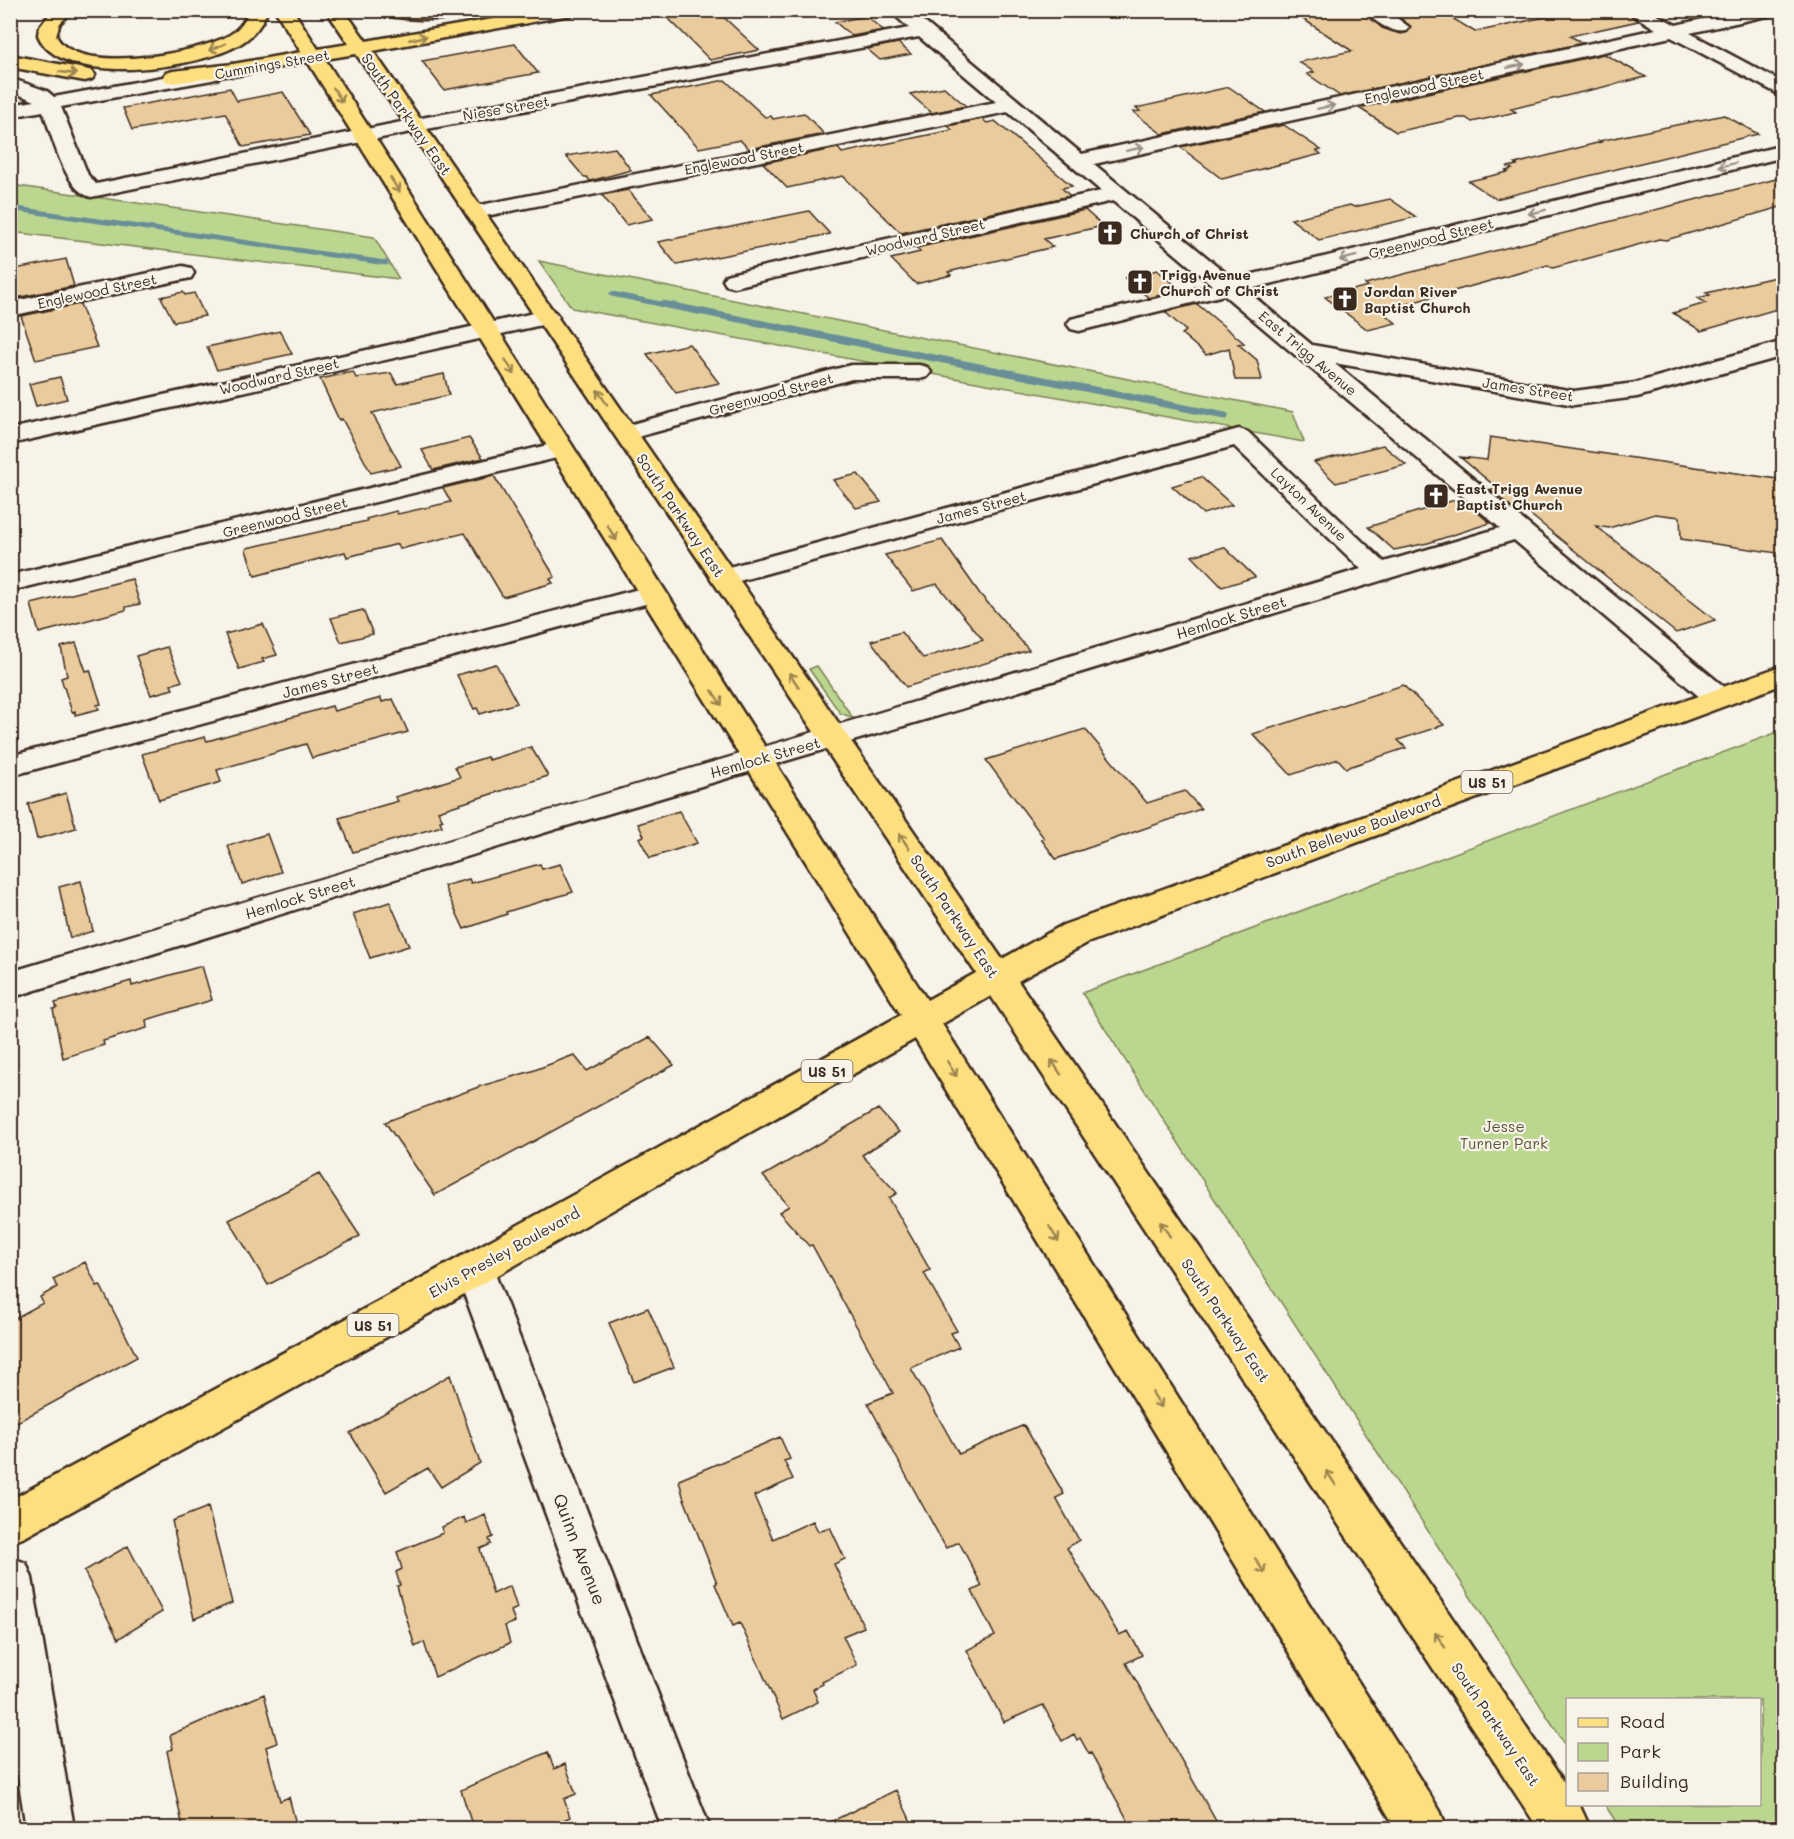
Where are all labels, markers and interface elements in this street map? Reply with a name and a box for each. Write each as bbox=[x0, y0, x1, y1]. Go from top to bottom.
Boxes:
one-way arrow bbox=[408, 32, 428, 43]
one-way arrow bbox=[208, 42, 227, 53]
street label: Cummings Street bbox=[213, 45, 331, 83]
street label: South Parkway East bbox=[357, 49, 457, 179]
one-way arrow bbox=[1506, 59, 1525, 71]
street label: Englewood Street bbox=[1363, 64, 1485, 108]
one-way arrow bbox=[57, 67, 77, 78]
one-way arrow bbox=[332, 86, 344, 103]
street label: Niese Street bbox=[461, 91, 551, 125]
one-way arrow bbox=[1316, 101, 1335, 113]
street label: Englewood Street bbox=[683, 137, 805, 179]
one-way arrow bbox=[1125, 143, 1144, 154]
one-way arrow bbox=[1718, 160, 1737, 172]
one-way arrow bbox=[389, 176, 401, 193]
one-way arrow bbox=[1528, 206, 1547, 218]
street label: Greenwood Street bbox=[1367, 213, 1495, 263]
street label: Woodward Street bbox=[863, 214, 987, 260]
church icon: Church of Christ bbox=[1095, 218, 1125, 248]
place label: Church of Christ bbox=[1130, 224, 1249, 243]
one-way arrow bbox=[1339, 253, 1358, 265]
place label: Trigg Avenue Church of Christ bbox=[1160, 265, 1279, 300]
church icon: Trigg Avenue Church of Christ bbox=[1125, 267, 1155, 297]
street label: Englewood Street bbox=[36, 269, 158, 313]
place label: Jordan River Baptist Church bbox=[1364, 282, 1470, 317]
church icon: Jordan River Baptist Church bbox=[1330, 284, 1360, 314]
street label: East Trigg Avenue bbox=[1255, 306, 1361, 400]
street label: Woodward Street bbox=[217, 353, 341, 399]
one-way arrow bbox=[505, 358, 517, 375]
street label: Greenwood Street bbox=[707, 368, 835, 420]
street label: James Street bbox=[1481, 372, 1575, 406]
one-way arrow bbox=[595, 389, 607, 406]
street label: South Parkway East bbox=[632, 449, 730, 581]
street label: Layton Avenue bbox=[1267, 463, 1351, 545]
place label: East Trigg Avenue Baptist Church bbox=[1456, 479, 1583, 514]
church icon: East Trigg Avenue Baptist Church bbox=[1421, 481, 1451, 511]
street label: James Street bbox=[934, 486, 1028, 528]
street label: Greenwood Street bbox=[221, 492, 349, 542]
one-way arrow bbox=[606, 525, 619, 542]
street label: Hemlock Street bbox=[1174, 591, 1288, 643]
street label: James Street bbox=[280, 658, 380, 702]
one-way arrow bbox=[788, 672, 800, 689]
one-way arrow bbox=[711, 689, 723, 706]
street label: Hemlock Street bbox=[707, 732, 823, 782]
road number: US 51 bbox=[1462, 771, 1512, 793]
street label: South Bellevue Boulevard bbox=[1263, 790, 1443, 872]
one-way arrow bbox=[898, 833, 910, 850]
street label: South Parkway East bbox=[906, 850, 1004, 982]
street label: Hemlock Street bbox=[243, 871, 357, 923]
one-way arrow bbox=[1050, 1059, 1062, 1075]
road number: US 51 bbox=[802, 1060, 852, 1082]
one-way arrow bbox=[945, 1060, 958, 1077]
park label: Jesse Turner Park bbox=[1460, 1116, 1548, 1153]
street label: Elvis Presley Boulevard bbox=[425, 1202, 583, 1302]
one-way arrow bbox=[1158, 1220, 1171, 1237]
one-way arrow bbox=[1049, 1225, 1061, 1242]
street label: South Parkway East bbox=[1177, 1254, 1275, 1386]
road number: US 51 bbox=[348, 1314, 398, 1336]
one-way arrow bbox=[1152, 1391, 1164, 1408]
one-way arrow bbox=[1325, 1470, 1337, 1487]
street label: Quinn Avenue bbox=[548, 1490, 612, 1608]
one-way arrow bbox=[1254, 1557, 1266, 1574]
one-way arrow bbox=[1434, 1632, 1446, 1649]
street label: South Parkway East bbox=[1447, 1658, 1545, 1790]
legend bbox=[1566, 1698, 1761, 1806]
text: Road bbox=[1620, 1709, 1665, 1733]
text: Park bbox=[1620, 1739, 1661, 1763]
text: Building bbox=[1620, 1769, 1688, 1793]

